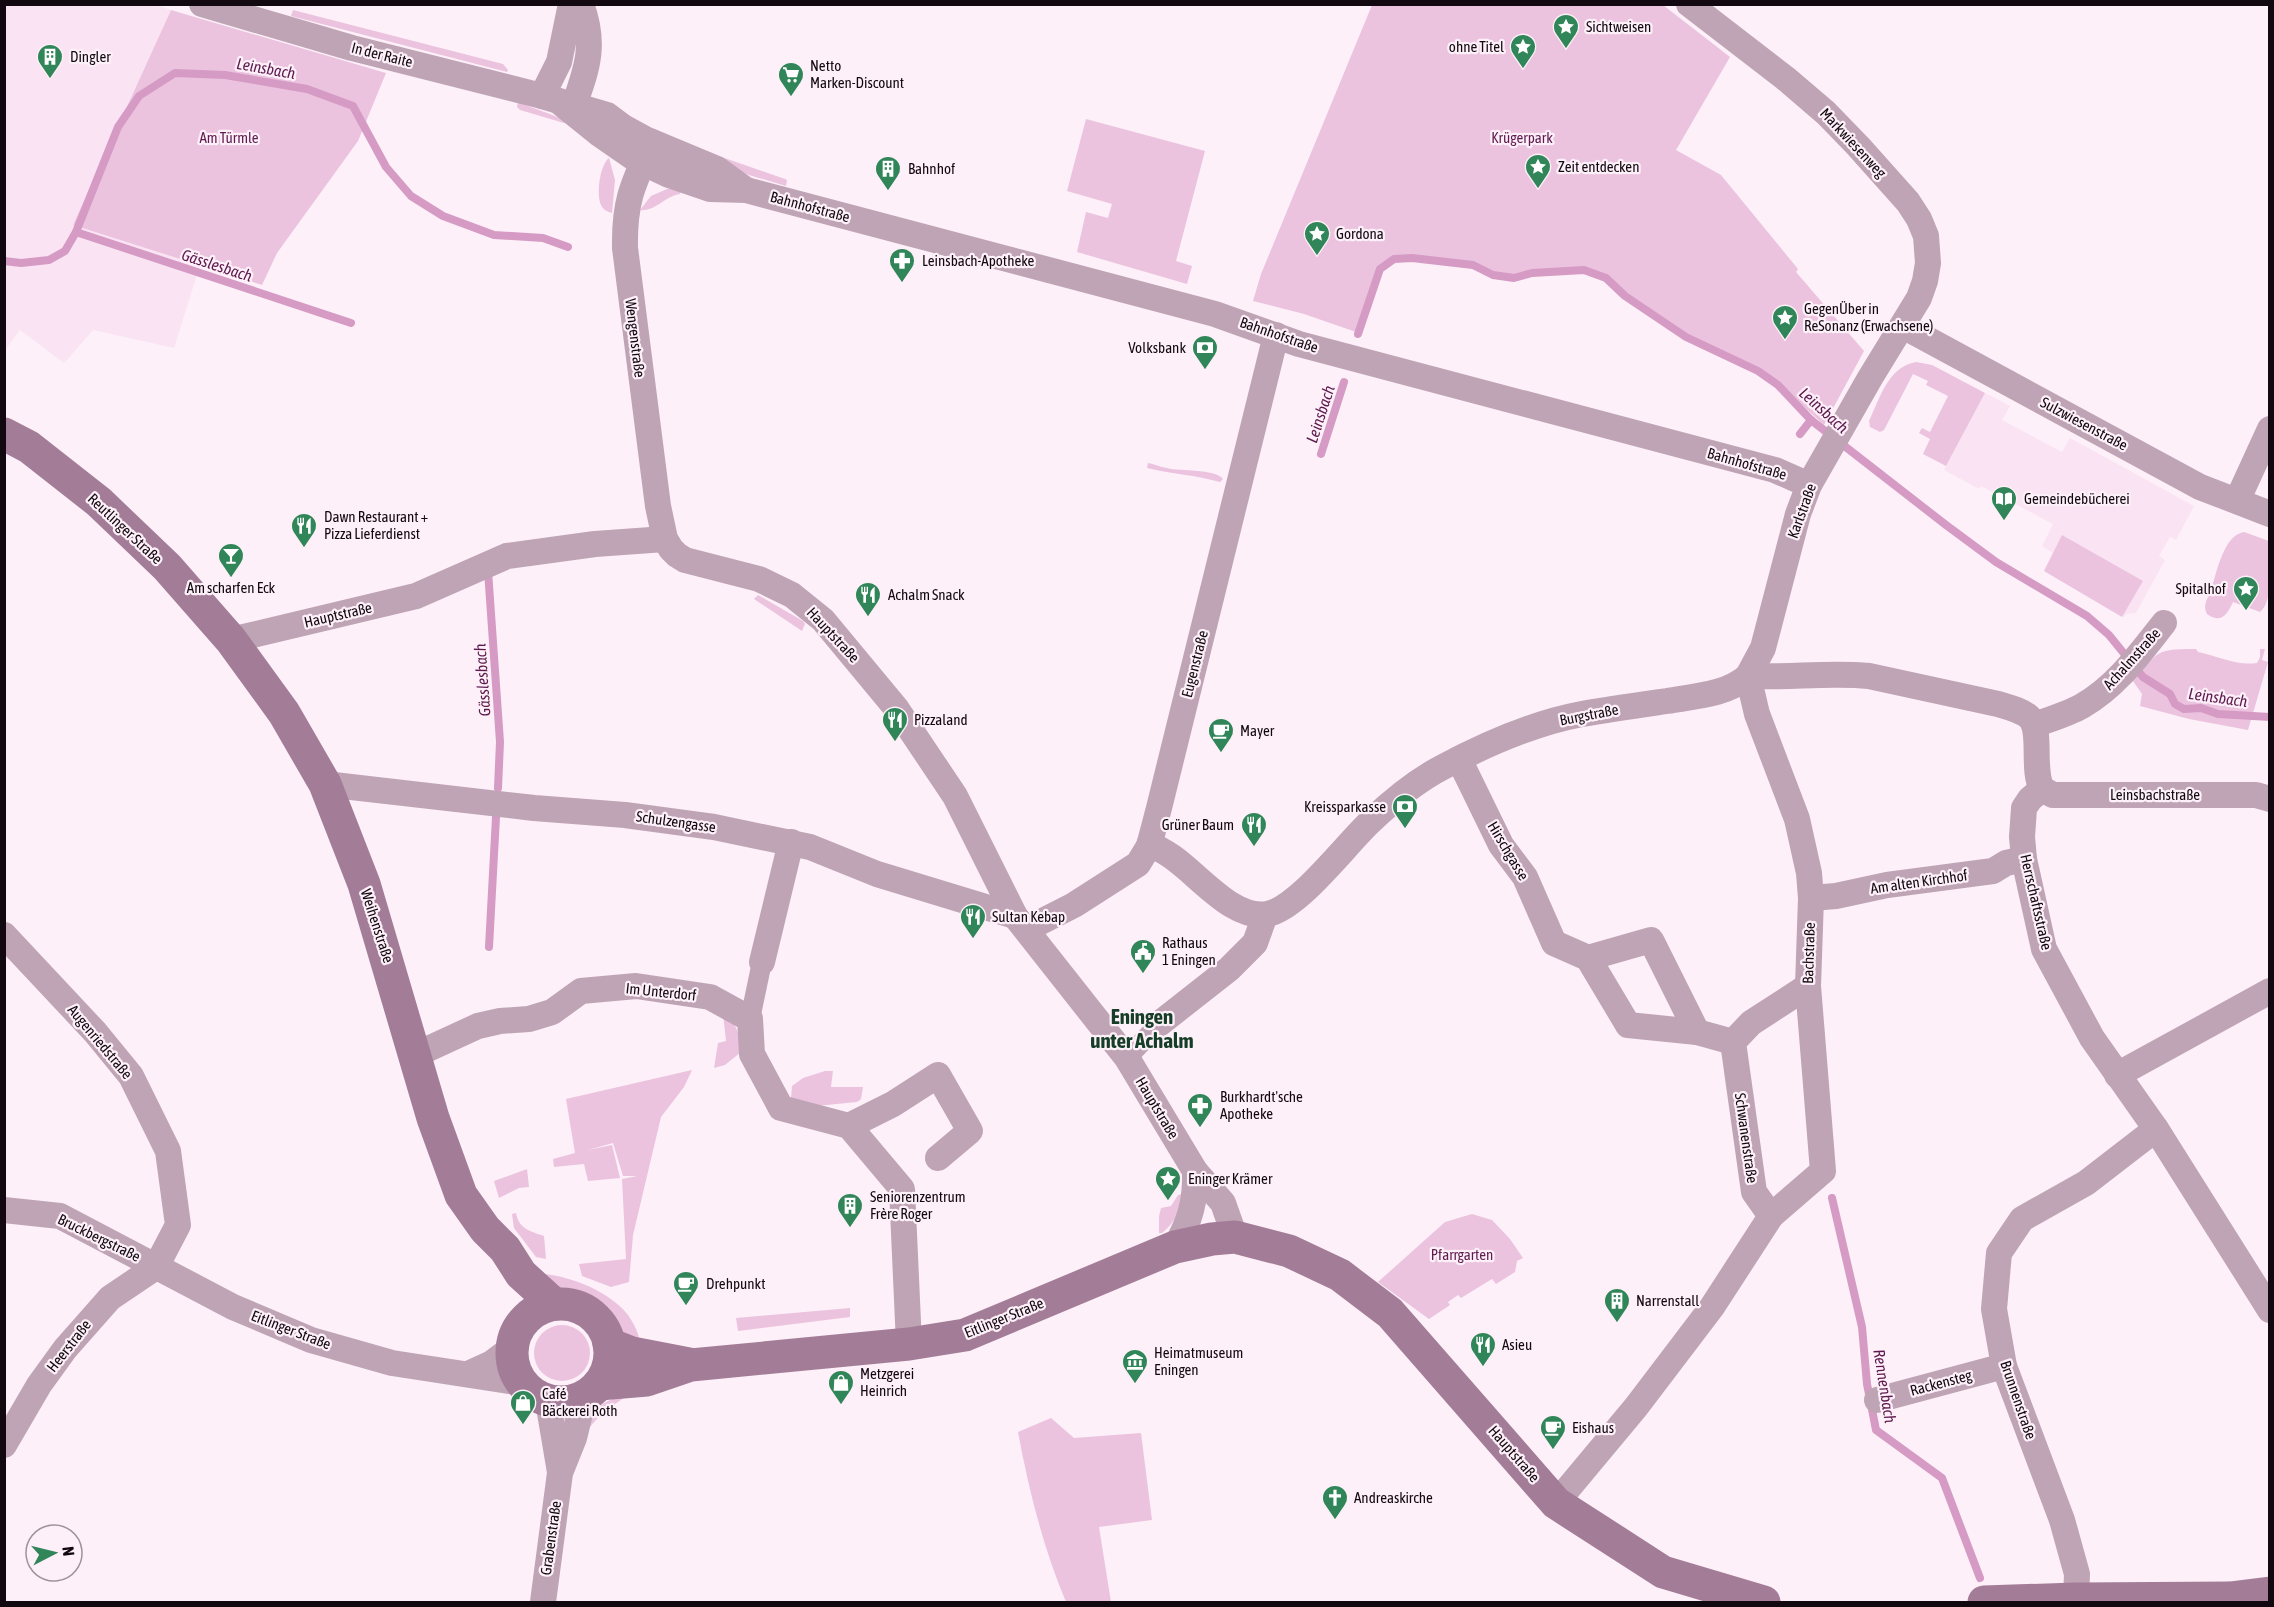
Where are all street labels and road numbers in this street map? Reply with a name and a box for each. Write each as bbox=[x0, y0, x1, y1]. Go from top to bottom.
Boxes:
street label: In der Raite bbox=[350, 39, 415, 70]
street label: Markwiesenweg bbox=[1817, 104, 1890, 181]
street label: Bahnhofstraße bbox=[768, 188, 852, 225]
street label: Wengenstraße bbox=[622, 298, 649, 379]
street label: Bahnhofstraße bbox=[1238, 313, 1321, 356]
street label: Sulzwiesenstraße bbox=[2038, 393, 2131, 454]
street label: Bahnhofstraße bbox=[1706, 444, 1789, 483]
street label: Karlstraße bbox=[1784, 481, 1819, 541]
street label: Reutlinger Straße bbox=[85, 490, 166, 568]
street label: Hauptstraße bbox=[302, 598, 374, 631]
street label: Hauptstraße bbox=[804, 604, 863, 666]
street label: Achalmstraße bbox=[2100, 624, 2164, 693]
street label: Eugenstraße bbox=[1178, 628, 1211, 699]
street label: Burgstraße bbox=[1558, 700, 1620, 729]
street label: Leinsbachstraße bbox=[2110, 786, 2200, 803]
street label: Schulzengasse bbox=[635, 808, 717, 836]
street label: Hirschgasse bbox=[1484, 818, 1533, 883]
street label: Herrschaftsstraße bbox=[2017, 852, 2056, 952]
street label: Am alten Kirchhof bbox=[1869, 866, 1969, 897]
street label: Weihenstraße bbox=[358, 887, 397, 965]
street label: Bachstraße bbox=[1799, 922, 1818, 984]
street label: Im Unterdorf bbox=[625, 979, 697, 1004]
street label: Augenriedstraße bbox=[65, 1001, 136, 1082]
street label: Hauptstraße bbox=[1132, 1074, 1183, 1142]
street label: Schwanenstraße bbox=[1732, 1092, 1761, 1184]
street label: Bruckbergstraße bbox=[55, 1210, 143, 1265]
street label: Eitlinger Straße bbox=[962, 1294, 1046, 1341]
street label: Eitlinger Straße bbox=[249, 1307, 334, 1353]
street label: Heerstraße bbox=[43, 1316, 94, 1375]
street label: Brunnenstraße bbox=[1997, 1358, 2040, 1442]
street label: Rackensteg bbox=[1908, 1366, 1974, 1399]
street label: Hauptstraße bbox=[1485, 1422, 1544, 1485]
street label: Grabenstraße bbox=[537, 1500, 564, 1576]

